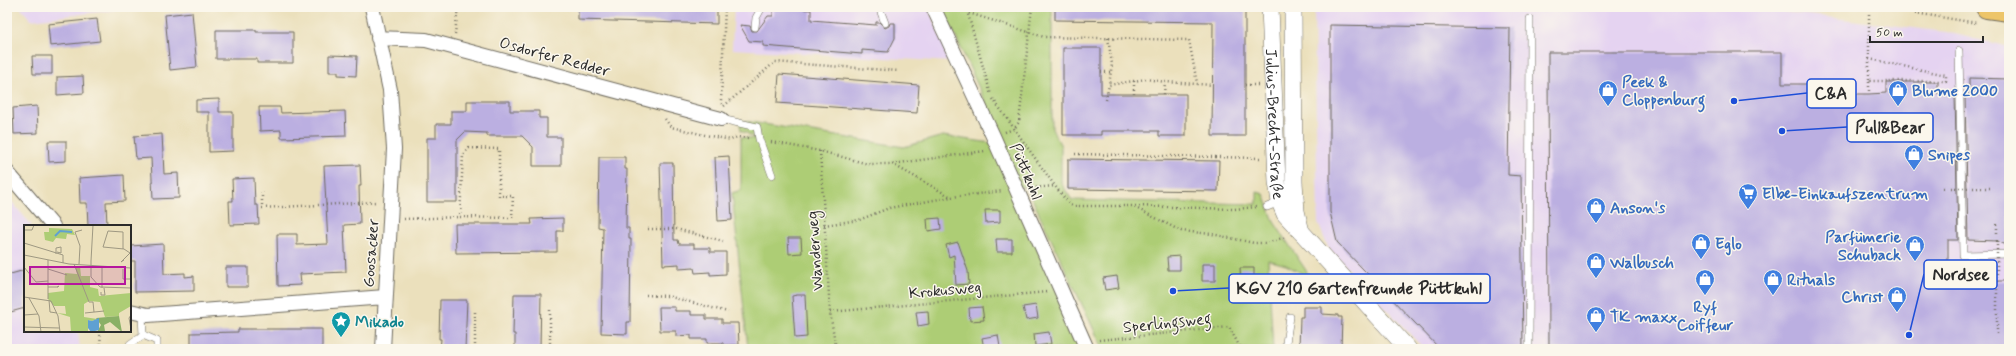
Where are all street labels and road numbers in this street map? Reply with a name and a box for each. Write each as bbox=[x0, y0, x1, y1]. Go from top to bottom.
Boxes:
street label: Osdorfer Redder bbox=[497, 33, 613, 82]
street label: Julius-Brecht-Straße bbox=[1260, 48, 1288, 201]
street label: Püttkuhl bbox=[1004, 140, 1047, 203]
street label: Wanderweg bbox=[802, 210, 830, 292]
street label: Goosacker bbox=[359, 218, 384, 288]
street label: Krokusweg bbox=[908, 277, 982, 304]
street label: Sperlingsweg bbox=[1122, 308, 1213, 340]

